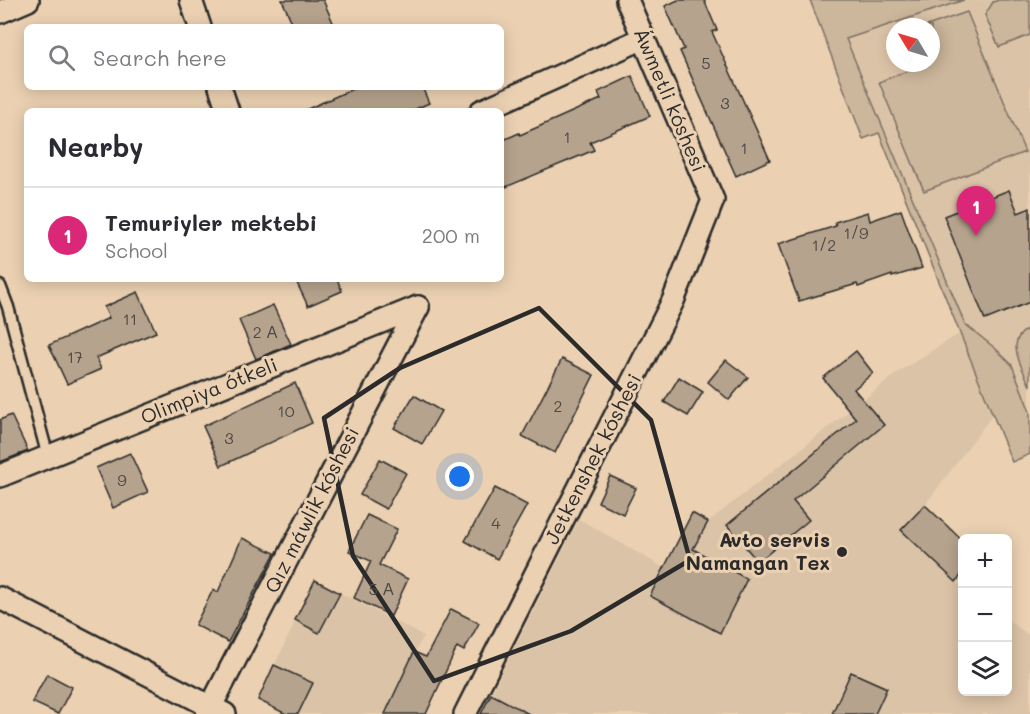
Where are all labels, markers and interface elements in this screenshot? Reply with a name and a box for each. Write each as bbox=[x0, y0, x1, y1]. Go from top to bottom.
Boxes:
north arrow bbox=[886, 18, 940, 72]
search box bbox=[24, 24, 504, 90]
street label: Áwmetli kóshesi bbox=[629, 24, 713, 176]
icon: search bbox=[45, 41, 78, 74]
text: Search here bbox=[93, 43, 227, 72]
house number: 5 bbox=[701, 52, 711, 73]
house number: 3 bbox=[720, 92, 730, 113]
house number: 1 bbox=[563, 126, 571, 147]
text: Nearby bbox=[48, 130, 143, 164]
house number: 1 bbox=[740, 137, 748, 158]
pin: 1 bbox=[956, 186, 996, 236]
text: Temuriyler mektebi bbox=[105, 208, 317, 237]
text: 1 bbox=[63, 222, 72, 248]
text: 200 m bbox=[422, 222, 480, 248]
house number: 1/9 bbox=[843, 222, 869, 243]
house number: 1/2 bbox=[812, 234, 836, 255]
text: School bbox=[105, 237, 168, 263]
house number: 11 bbox=[123, 308, 137, 329]
house number: 2 А bbox=[253, 321, 278, 342]
house number: 17 bbox=[67, 346, 83, 367]
street label: Olimpiya ótkeli bbox=[136, 351, 281, 429]
street label: Jetkenshek kóshesi bbox=[538, 369, 646, 548]
house number: 2 bbox=[554, 395, 562, 416]
house number: 10 bbox=[277, 400, 295, 421]
street label: Qız máwlik kóshesi bbox=[258, 422, 364, 597]
house number: 3 bbox=[224, 427, 234, 448]
your location bbox=[445, 462, 474, 491]
house number: 9 bbox=[117, 469, 127, 490]
house number: 4 bbox=[491, 512, 501, 533]
place label: Avto servis Namangan Tex bbox=[686, 526, 830, 575]
map controls bbox=[958, 534, 1012, 696]
button: + bbox=[958, 534, 1012, 588]
marker: Avto servis Namangan Tex bbox=[835, 545, 849, 559]
house number: 5 А bbox=[368, 578, 394, 599]
button: − bbox=[958, 588, 1012, 642]
button: layers bbox=[958, 642, 1012, 696]

